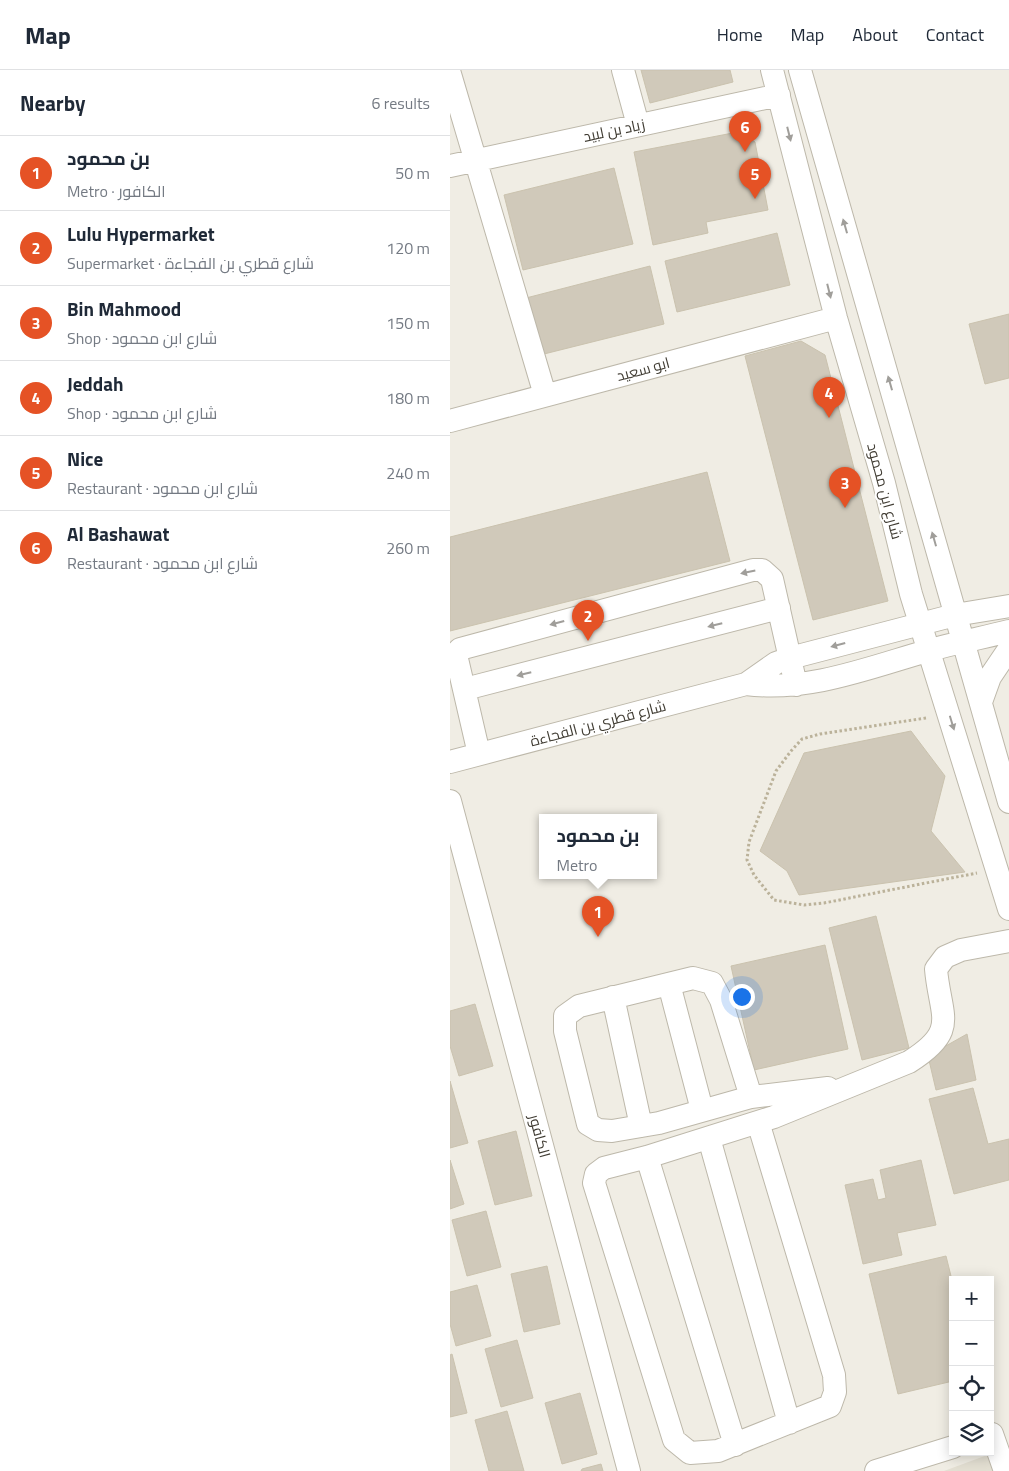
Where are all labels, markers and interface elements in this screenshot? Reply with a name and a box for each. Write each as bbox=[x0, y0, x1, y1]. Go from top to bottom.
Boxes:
text: Map bbox=[25, 17, 71, 53]
text: Home bbox=[717, 21, 763, 48]
text: Map bbox=[791, 21, 824, 48]
text: About bbox=[852, 21, 898, 48]
text: Contact bbox=[926, 21, 984, 48]
text: Nearby bbox=[20, 87, 85, 119]
text: 6 results bbox=[371, 91, 430, 115]
pin: 6 bbox=[729, 111, 761, 152]
street label: زياد بن لبيد bbox=[581, 112, 647, 148]
one-way arrow bbox=[785, 126, 793, 141]
text: بن محمود bbox=[67, 143, 150, 172]
pin: 5 bbox=[739, 158, 771, 199]
text: 1 bbox=[32, 161, 40, 185]
text: 50 m bbox=[395, 161, 430, 185]
text: Metro · الكافور bbox=[67, 179, 165, 203]
text: Lulu Hypermarket bbox=[67, 219, 215, 248]
one-way arrow bbox=[841, 219, 849, 234]
text: 2 bbox=[32, 236, 40, 260]
text: 120 m bbox=[386, 236, 430, 260]
text: Supermarket · شارع قطري بن الفجاءة bbox=[67, 251, 314, 275]
one-way arrow bbox=[825, 284, 833, 299]
text: Bin Mahmood bbox=[67, 294, 181, 323]
text: 3 bbox=[32, 311, 40, 335]
text: 150 m bbox=[386, 311, 430, 335]
text: Shop · شارع ابن محمود bbox=[67, 326, 217, 350]
street label: ابو سعيد bbox=[614, 351, 672, 387]
text: Jeddah bbox=[67, 369, 123, 398]
one-way arrow bbox=[885, 375, 893, 390]
pin: 4 bbox=[813, 377, 845, 418]
text: 4 bbox=[32, 386, 40, 410]
text: 180 m bbox=[386, 386, 430, 410]
text: Shop · شارع ابن محمود bbox=[67, 401, 217, 425]
street label: شارع ابن محمود bbox=[861, 440, 909, 542]
text: Nice bbox=[67, 444, 103, 473]
text: 5 bbox=[32, 461, 40, 485]
text: 240 m bbox=[386, 461, 430, 485]
pin: 3 bbox=[829, 467, 861, 508]
text: Restaurant · شارع ابن محمود bbox=[67, 476, 258, 500]
text: Al Bashawat bbox=[67, 519, 169, 548]
one-way arrow bbox=[930, 531, 938, 546]
text: 6 bbox=[32, 536, 40, 560]
text: 260 m bbox=[386, 536, 430, 560]
text: Restaurant · شارع ابن محمود bbox=[67, 551, 258, 575]
one-way arrow bbox=[740, 568, 756, 576]
pin: 2 bbox=[572, 600, 604, 641]
one-way arrow bbox=[550, 619, 565, 627]
one-way arrow bbox=[707, 621, 722, 629]
one-way arrow bbox=[830, 642, 845, 650]
one-way arrow bbox=[516, 670, 531, 678]
street label: شارع قطري بن الفجاءة bbox=[527, 694, 669, 753]
one-way arrow bbox=[948, 716, 956, 731]
popup bbox=[539, 814, 657, 879]
text: بن محمود bbox=[557, 820, 639, 849]
text: Metro bbox=[557, 853, 597, 877]
pin: 1 bbox=[582, 896, 614, 937]
your location bbox=[729, 984, 755, 1010]
street label: الكافور bbox=[523, 1111, 557, 1160]
map controls bbox=[949, 1276, 994, 1456]
button: + bbox=[949, 1276, 994, 1321]
button: − bbox=[949, 1321, 994, 1366]
button: locate bbox=[949, 1366, 994, 1411]
button: layers bbox=[949, 1411, 994, 1456]

